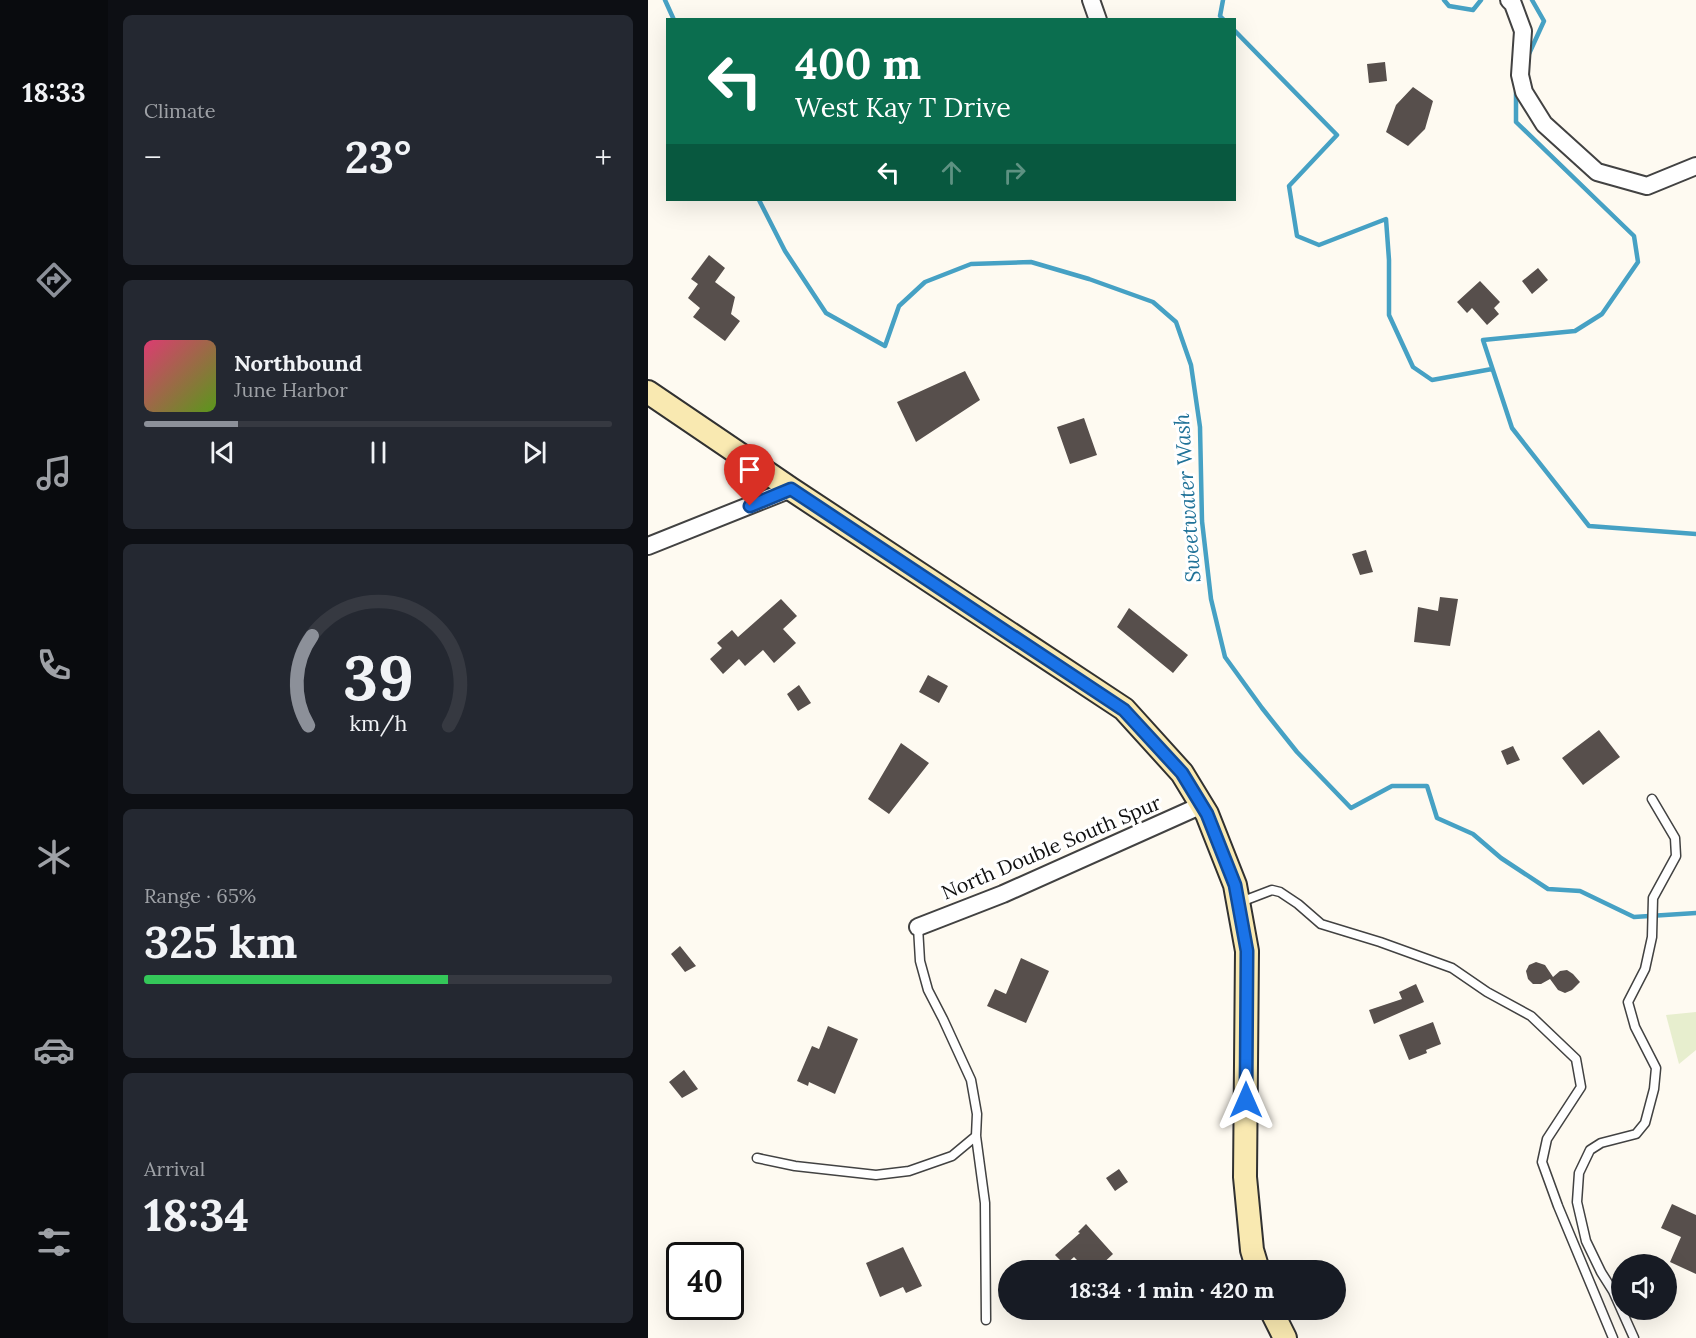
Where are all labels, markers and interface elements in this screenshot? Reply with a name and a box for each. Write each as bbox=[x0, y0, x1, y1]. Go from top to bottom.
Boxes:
text: 400 m bbox=[795, 37, 921, 91]
icon: left bbox=[696, 42, 774, 120]
text: 18:33 bbox=[22, 75, 86, 109]
text: West Kay T Drive bbox=[795, 90, 1011, 124]
text: Climate bbox=[144, 98, 216, 123]
text: 23° bbox=[345, 128, 411, 185]
text: − bbox=[144, 136, 162, 178]
text: + bbox=[594, 136, 612, 178]
icon: left bbox=[872, 156, 905, 189]
icon: ahead bbox=[935, 156, 968, 189]
icon: right bbox=[998, 156, 1031, 189]
icon: directions bbox=[33, 259, 75, 301]
text: Northbound bbox=[234, 349, 362, 377]
text: June Harbor bbox=[234, 377, 348, 402]
water label: Sweetwater Wash bbox=[1168, 413, 1206, 583]
icon: previous bbox=[206, 436, 239, 469]
icon: pause bbox=[362, 436, 395, 469]
icon: next bbox=[518, 436, 551, 469]
pin bbox=[724, 444, 775, 506]
icon: music bbox=[33, 452, 75, 494]
icon: arrive bbox=[733, 453, 766, 486]
text: 39 bbox=[343, 637, 413, 717]
icon: phone bbox=[33, 644, 75, 686]
text: km/h bbox=[349, 709, 407, 737]
street label: North Double South Spur bbox=[938, 789, 1165, 905]
icon: climate bbox=[33, 836, 75, 878]
text: Range · 65% bbox=[144, 883, 256, 908]
text: 325 km bbox=[144, 913, 297, 970]
icon: car bbox=[33, 1029, 75, 1071]
position arrow bbox=[1214, 1068, 1278, 1132]
text: Arrival bbox=[144, 1156, 205, 1181]
text: 18:34 bbox=[144, 1186, 249, 1243]
icon: filters bbox=[33, 1221, 75, 1263]
speed limit sign: 40 bbox=[666, 1242, 744, 1320]
map controls bbox=[1611, 1254, 1677, 1320]
button: sound bbox=[1611, 1254, 1677, 1320]
text: 18:34 · 1 min · 420 m bbox=[1070, 1276, 1274, 1304]

